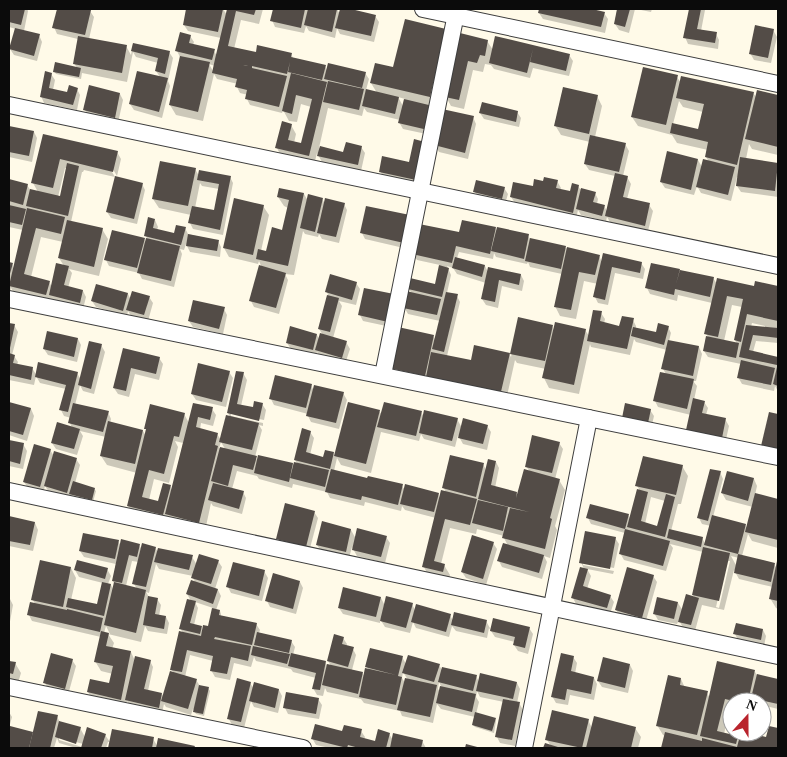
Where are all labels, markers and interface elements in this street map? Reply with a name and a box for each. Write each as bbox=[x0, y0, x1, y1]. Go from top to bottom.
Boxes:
north arrow bbox=[722, 692, 772, 742]
text: N bbox=[744, 697, 759, 714]

